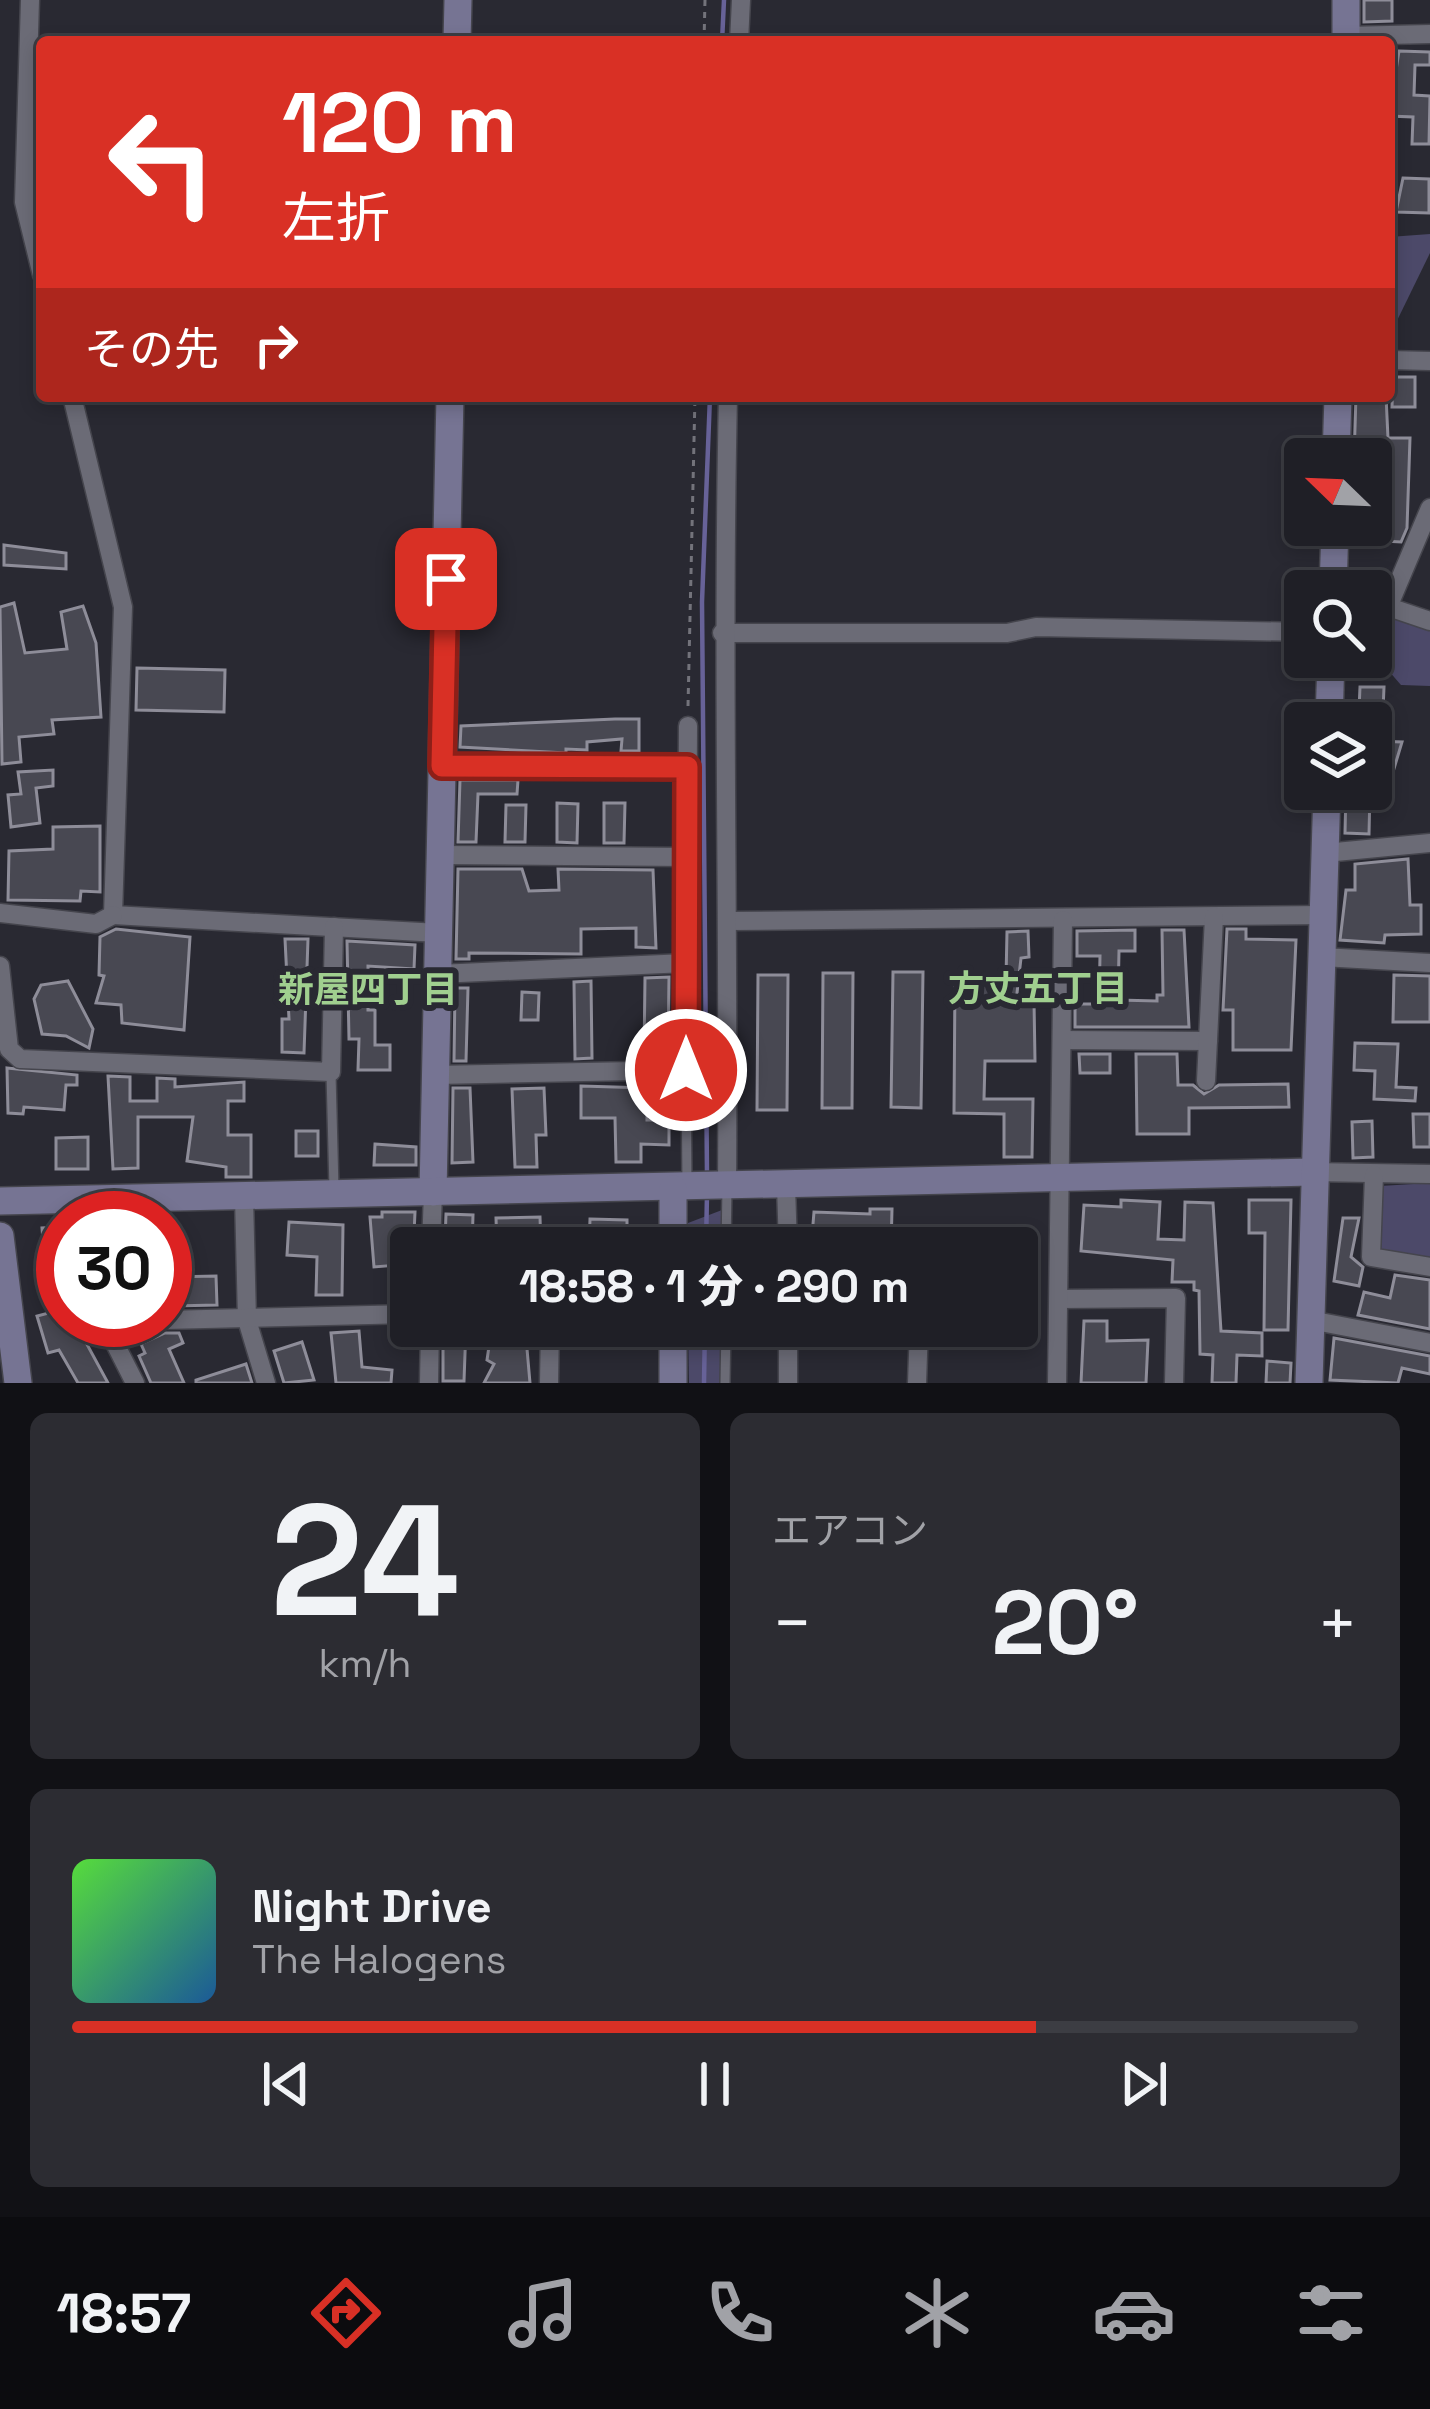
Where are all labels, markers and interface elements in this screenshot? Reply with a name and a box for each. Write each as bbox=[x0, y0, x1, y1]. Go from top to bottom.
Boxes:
text: 120 m bbox=[282, 69, 517, 177]
icon: left bbox=[84, 84, 240, 240]
text: 左折 bbox=[282, 184, 390, 253]
icon: right bbox=[243, 312, 309, 378]
text: その先 bbox=[84, 321, 219, 378]
north arrow bbox=[1284, 438, 1392, 546]
map controls bbox=[1284, 438, 1392, 810]
pin bbox=[395, 528, 497, 630]
icon: arrive bbox=[413, 546, 479, 612]
button: search bbox=[1284, 570, 1392, 678]
button: layers bbox=[1284, 702, 1392, 810]
district label: 方丈五丁目 bbox=[948, 966, 1128, 1012]
district label: 新屋四丁目 bbox=[278, 967, 458, 1013]
position arrow bbox=[623, 1007, 749, 1133]
speed limit sign: 30 bbox=[36, 1191, 192, 1347]
text: 18:58 · 1 分 · 290 m bbox=[519, 1258, 909, 1315]
text: 24 bbox=[270, 1461, 460, 1661]
text: エアコン bbox=[772, 1506, 928, 1555]
text: 20° bbox=[991, 1565, 1139, 1680]
text: − bbox=[772, 1581, 813, 1665]
text: + bbox=[1317, 1581, 1358, 1665]
text: km/h bbox=[319, 1639, 411, 1688]
text: Night Drive bbox=[252, 1878, 492, 1935]
text: The Halogens bbox=[252, 1935, 506, 1984]
icon: previous bbox=[253, 2051, 319, 2117]
icon: pause bbox=[682, 2051, 748, 2117]
icon: next bbox=[1111, 2051, 1177, 2117]
icon: directions bbox=[304, 2271, 388, 2355]
icon: music bbox=[501, 2271, 585, 2355]
icon: phone bbox=[698, 2271, 782, 2355]
icon: climate bbox=[895, 2271, 979, 2355]
icon: car bbox=[1092, 2271, 1176, 2355]
icon: filters bbox=[1289, 2271, 1373, 2355]
text: 18:57 bbox=[57, 2279, 191, 2348]

